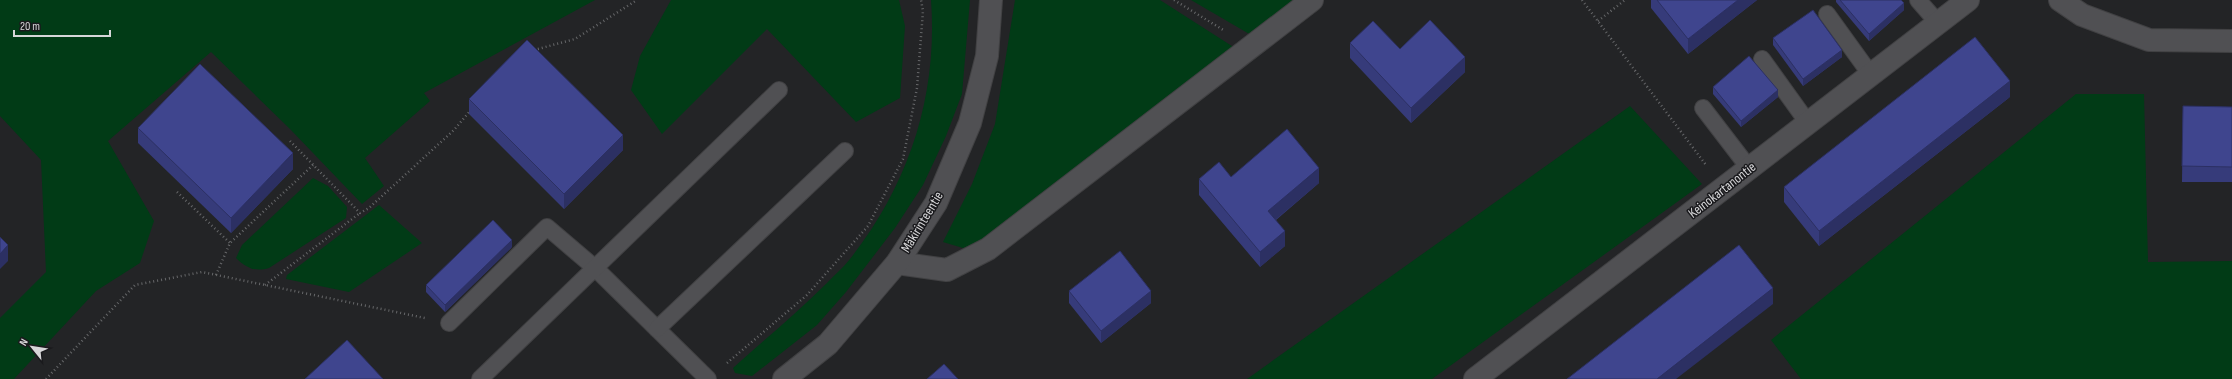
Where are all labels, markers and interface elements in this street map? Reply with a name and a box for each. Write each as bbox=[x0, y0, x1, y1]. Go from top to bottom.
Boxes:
scale bar bbox=[14, 12, 110, 38]
text: 20 m bbox=[20, 19, 40, 34]
street label: Keinokartanontie bbox=[1685, 158, 1759, 222]
street label: Mäkirinteentie bbox=[897, 188, 947, 256]
north arrow bbox=[12, 327, 52, 367]
text: N bbox=[17, 336, 31, 348]

